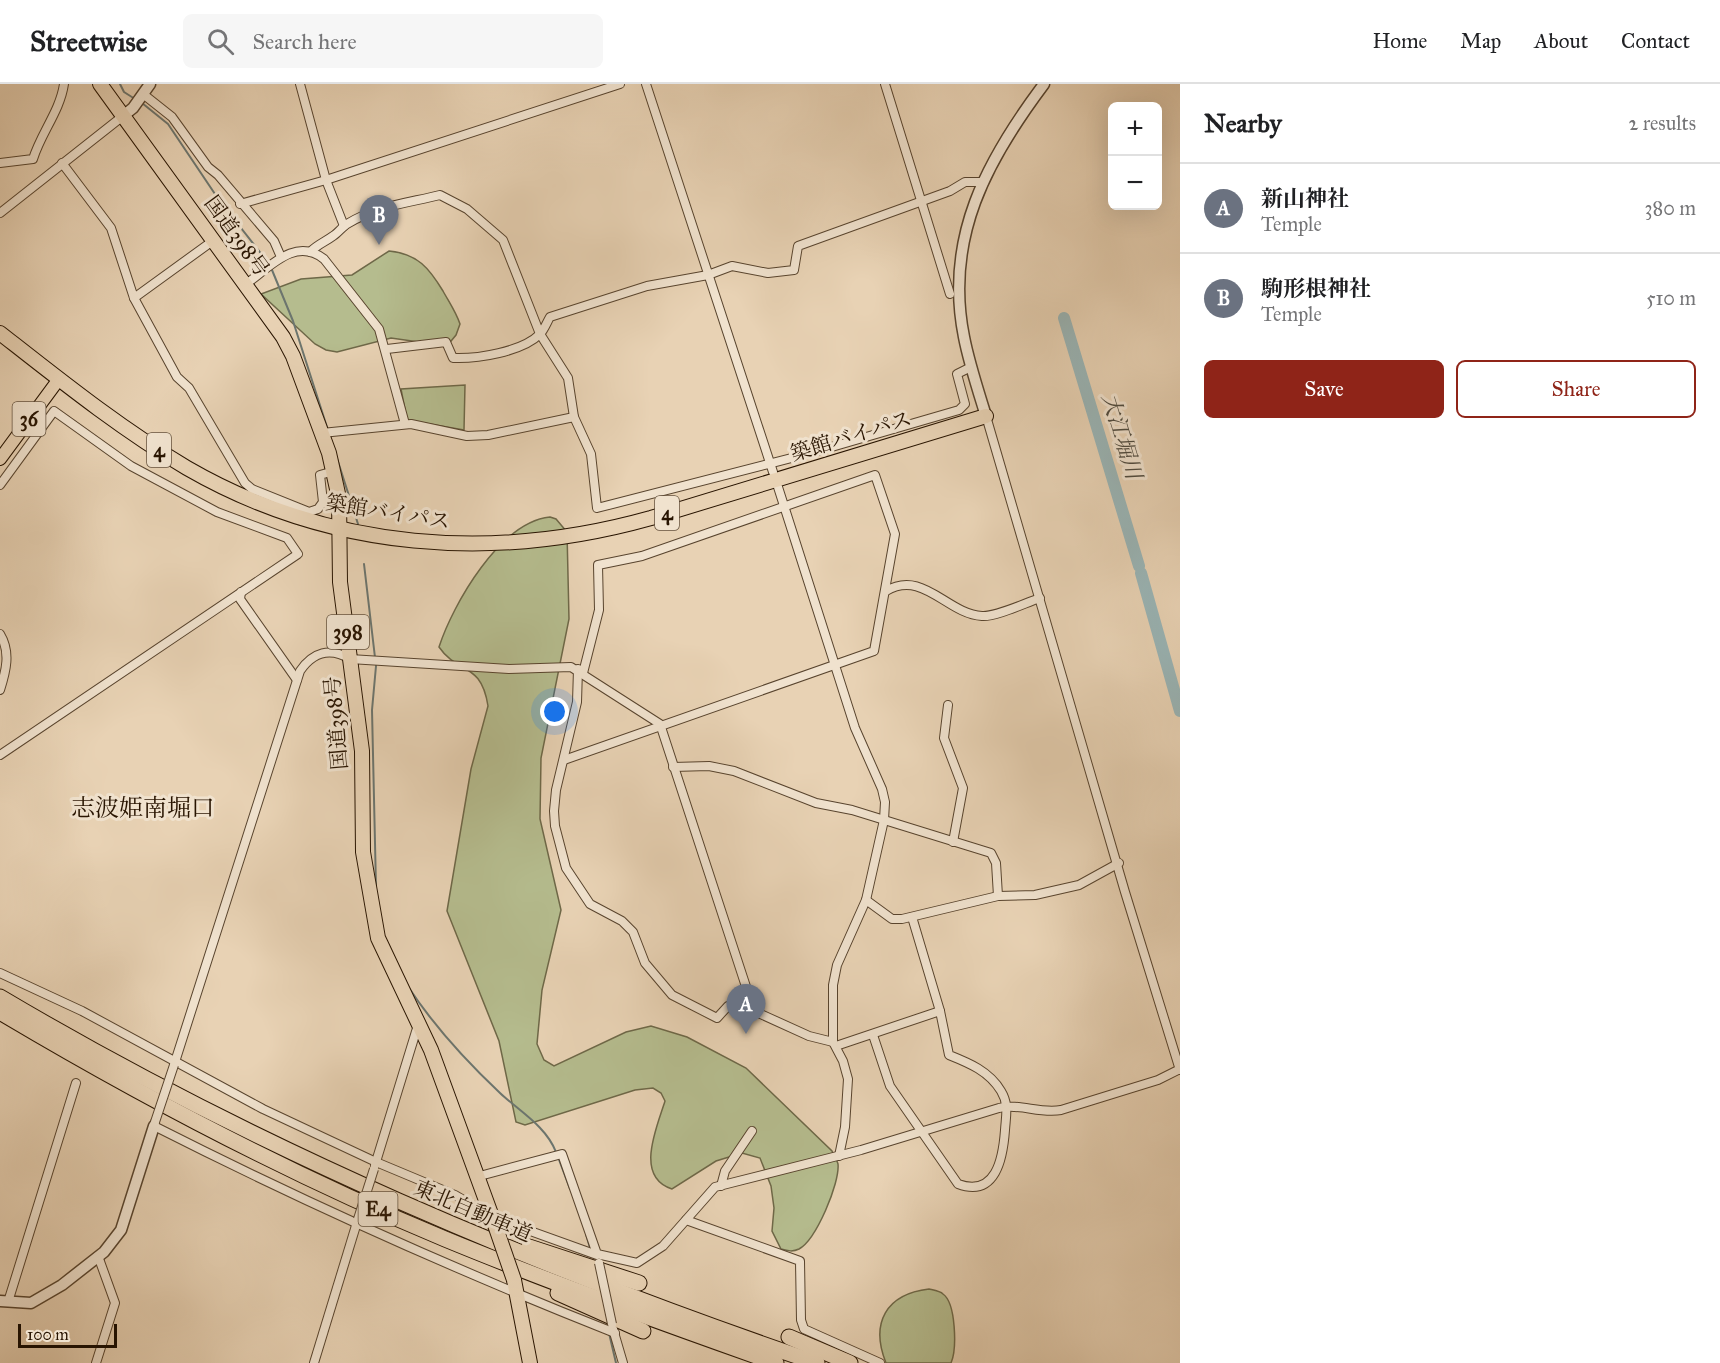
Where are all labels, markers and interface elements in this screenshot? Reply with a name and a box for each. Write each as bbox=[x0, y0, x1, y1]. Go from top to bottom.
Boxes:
search box bbox=[183, 14, 603, 68]
text: Streetwise bbox=[30, 24, 147, 59]
icon: search bbox=[204, 25, 237, 58]
text: Search here bbox=[252, 28, 357, 55]
text: Home bbox=[1372, 28, 1427, 54]
text: Map bbox=[1460, 28, 1501, 54]
text: About bbox=[1534, 28, 1588, 54]
text: Contact bbox=[1621, 28, 1690, 54]
map controls bbox=[1108, 102, 1162, 210]
button: + bbox=[1108, 102, 1162, 156]
text: Nearby bbox=[1204, 107, 1282, 139]
text: 2 results bbox=[1628, 111, 1696, 135]
button: − bbox=[1108, 156, 1162, 210]
text: 新山神社 bbox=[1261, 185, 1349, 212]
street label: 国道398号 bbox=[199, 190, 275, 282]
pin: B bbox=[360, 196, 398, 245]
text: A bbox=[1217, 196, 1230, 220]
text: 380 m bbox=[1645, 196, 1696, 220]
text: Temple bbox=[1261, 212, 1322, 236]
text: 駒形根神社 bbox=[1261, 275, 1371, 302]
text: B bbox=[1217, 286, 1230, 310]
text: 510 m bbox=[1646, 286, 1696, 310]
text: Temple bbox=[1261, 302, 1322, 326]
button: Save bbox=[1204, 360, 1444, 418]
button: Share bbox=[1456, 360, 1696, 418]
water label: 大江堀川 bbox=[1096, 390, 1148, 484]
road number: 36 bbox=[12, 402, 46, 436]
street label: 築館バイパス bbox=[787, 405, 915, 467]
road number: 4 bbox=[147, 433, 171, 467]
street label: 築館バイパス bbox=[324, 489, 452, 535]
road number: 4 bbox=[655, 496, 679, 530]
road number: 398 bbox=[327, 615, 369, 649]
street label: 国道398号 bbox=[319, 675, 353, 771]
your location bbox=[540, 697, 569, 726]
district label: 志波姫南堀口 bbox=[71, 793, 215, 823]
pin: A bbox=[726, 984, 766, 1034]
street label: 東北自動車道 bbox=[410, 1174, 536, 1248]
road number: E4 bbox=[358, 1192, 398, 1226]
scale bar bbox=[18, 1321, 117, 1348]
text: 100 m bbox=[27, 1325, 69, 1344]

